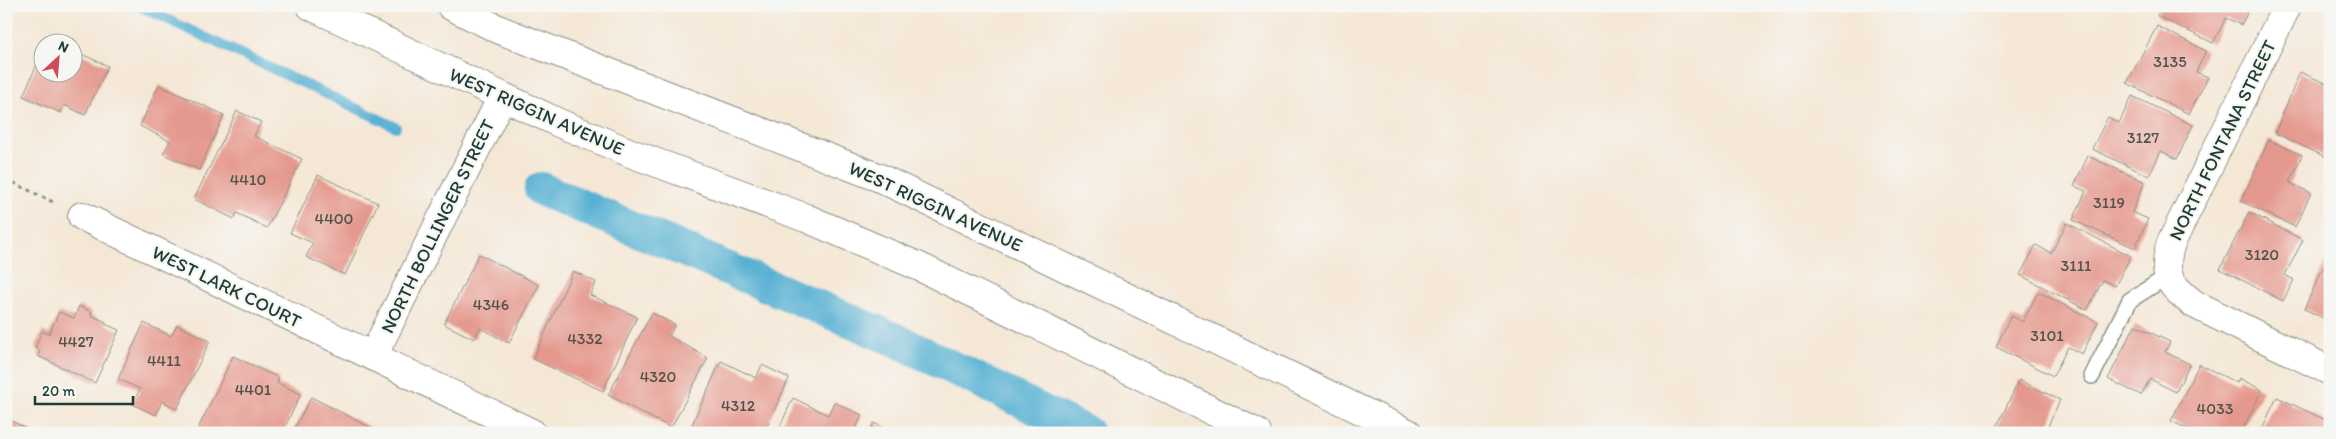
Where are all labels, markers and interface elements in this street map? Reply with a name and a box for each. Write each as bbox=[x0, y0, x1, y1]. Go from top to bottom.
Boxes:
north arrow bbox=[32, 32, 82, 82]
street label: NORTH FONTANA STREET bbox=[2164, 36, 2281, 244]
text: N bbox=[56, 37, 71, 56]
house number: 3135 bbox=[2153, 52, 2187, 71]
street label: WEST RIGGIN AVENUE bbox=[446, 62, 628, 160]
street label: NORTH BOLLINGER STREET bbox=[376, 115, 500, 337]
house number: 3127 bbox=[2127, 128, 2159, 147]
street label: WEST RIGGIN AVENUE bbox=[845, 156, 1026, 257]
house number: 4410 bbox=[230, 170, 266, 189]
house number: 3119 bbox=[2093, 193, 2125, 212]
house number: 4400 bbox=[315, 209, 353, 228]
street label: WEST LARK COURT bbox=[148, 240, 305, 333]
house number: 3120 bbox=[2245, 245, 2279, 264]
house number: 3111 bbox=[2061, 256, 2092, 275]
house number: 4346 bbox=[473, 295, 509, 314]
house number: 3101 bbox=[2030, 326, 2064, 345]
house number: 4332 bbox=[567, 329, 603, 348]
house number: 4427 bbox=[58, 332, 94, 351]
house number: 4411 bbox=[147, 351, 182, 370]
house number: 4320 bbox=[640, 367, 676, 386]
scale bar bbox=[35, 374, 132, 406]
house number: 4401 bbox=[235, 380, 272, 399]
text: 20 m bbox=[42, 382, 76, 400]
house number: 4312 bbox=[721, 396, 756, 415]
house number: 4033 bbox=[2197, 399, 2234, 418]

